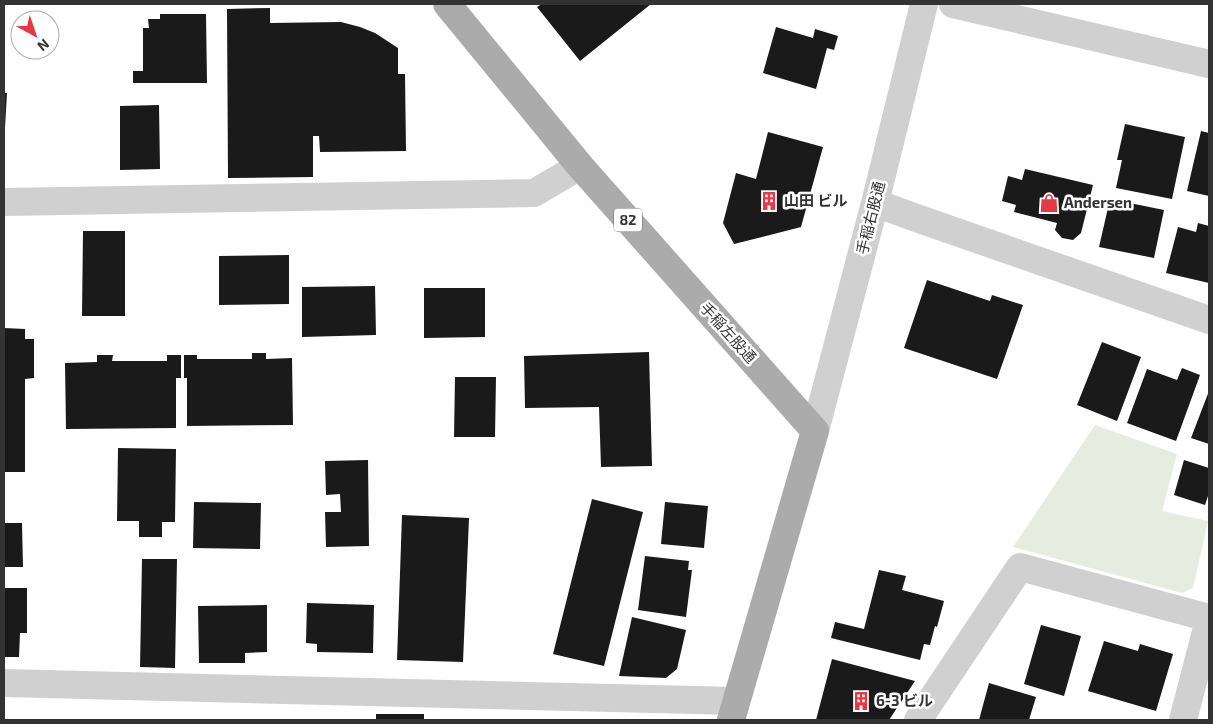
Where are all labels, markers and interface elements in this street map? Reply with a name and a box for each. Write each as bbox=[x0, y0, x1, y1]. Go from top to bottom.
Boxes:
north arrow bbox=[10, 10, 60, 60]
text: N bbox=[34, 36, 53, 55]
street label: 手稲右股通 bbox=[852, 179, 888, 256]
building icon: 山田 ビル bbox=[758, 190, 780, 212]
place label: 山田 ビル bbox=[784, 191, 847, 209]
shop icon: Andersen bbox=[1038, 192, 1060, 214]
place label: Andersen bbox=[1064, 193, 1132, 211]
road number: 82 bbox=[614, 208, 642, 232]
street label: 手稲左股通 bbox=[697, 298, 761, 366]
building icon: 6-3 ビル bbox=[850, 690, 872, 712]
place label: 6-3 ビル bbox=[876, 691, 933, 709]

